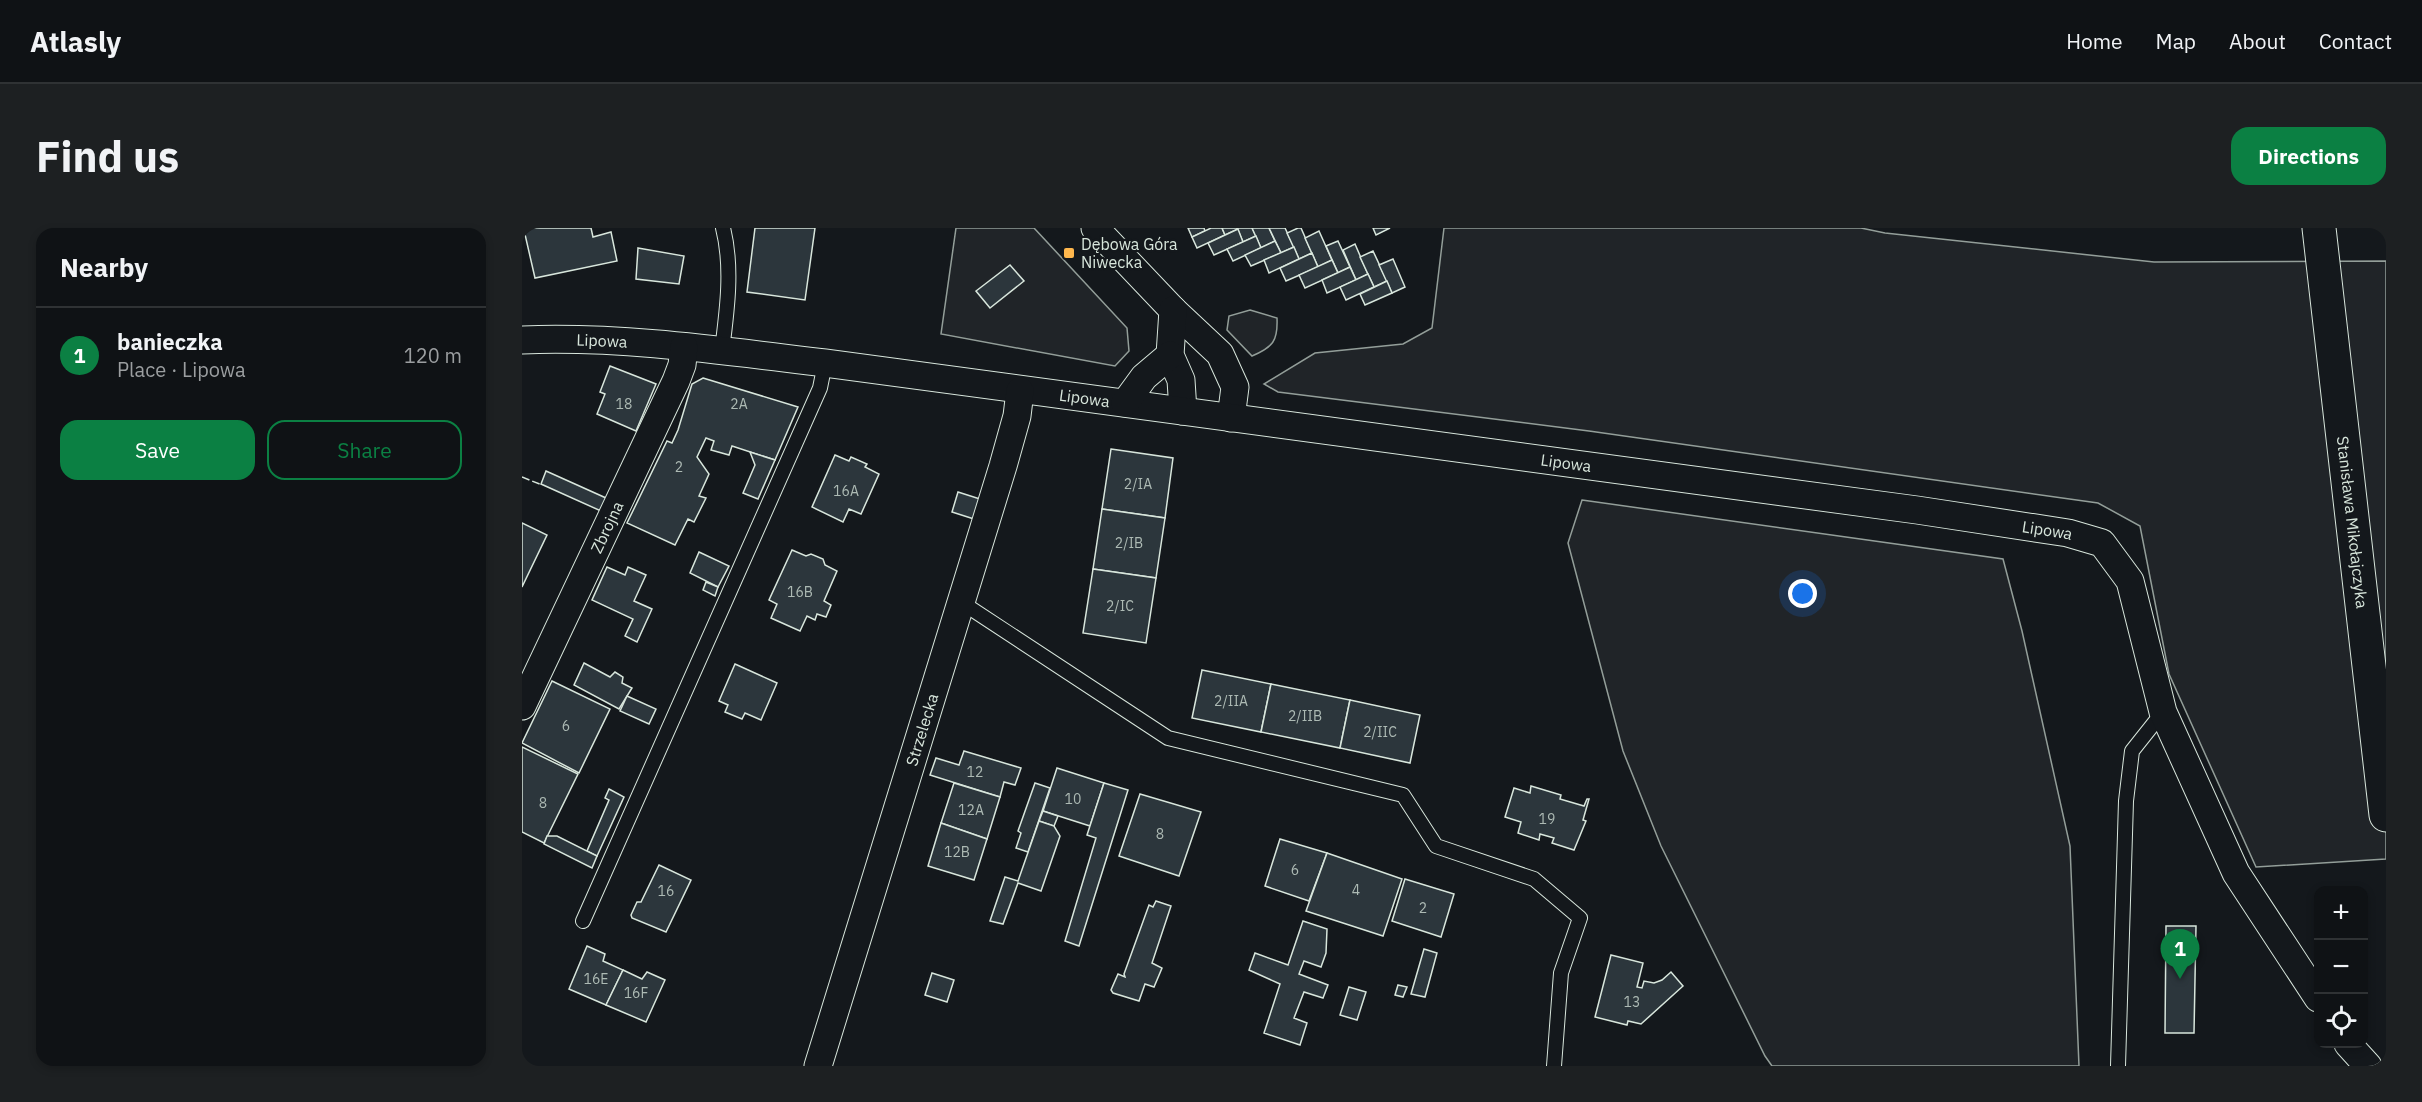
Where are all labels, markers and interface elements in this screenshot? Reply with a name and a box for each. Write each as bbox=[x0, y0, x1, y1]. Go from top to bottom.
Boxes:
text: Atlasly bbox=[30, 23, 121, 60]
text: Home bbox=[2066, 27, 2123, 55]
text: Map bbox=[2156, 27, 2196, 55]
text: About bbox=[2229, 27, 2286, 55]
text: Contact bbox=[2319, 27, 2392, 55]
button: Directions bbox=[2231, 127, 2386, 185]
text: Find us bbox=[36, 129, 179, 184]
place label: Dębowa Góra Niwecka bbox=[1081, 234, 1178, 272]
marker: Dębowa Góra Niwecka bbox=[1062, 246, 1076, 260]
text: Nearby bbox=[60, 250, 148, 284]
text: banieczka bbox=[117, 327, 223, 356]
street label: Lipowa bbox=[576, 330, 628, 352]
text: 1 bbox=[74, 342, 86, 369]
text: 120 m bbox=[404, 342, 462, 369]
text: Place · Lipowa bbox=[117, 356, 246, 383]
street label: Lipowa bbox=[1058, 385, 1111, 411]
house number: 18 bbox=[616, 395, 632, 413]
house number: 2A bbox=[730, 395, 748, 413]
button: Save bbox=[60, 420, 255, 480]
button: Share bbox=[267, 420, 462, 480]
street label: Stanisława Mikołajczyka bbox=[2333, 435, 2372, 610]
street label: Lipowa bbox=[1540, 449, 1593, 476]
house number: 2 bbox=[675, 458, 683, 476]
house number: 2/IA bbox=[1124, 475, 1152, 493]
house number: 16A bbox=[833, 482, 859, 500]
street label: Zbrojna bbox=[586, 498, 628, 556]
street label: Lipowa bbox=[2021, 516, 2076, 544]
house number: 2/IB bbox=[1115, 534, 1143, 552]
your location bbox=[1788, 579, 1817, 608]
house number: 16B bbox=[787, 583, 813, 601]
house number: 2/IC bbox=[1106, 597, 1134, 615]
street label: Strzelecka bbox=[901, 690, 942, 768]
house number: 2/IIA bbox=[1214, 692, 1248, 710]
house number: 2/IIB bbox=[1288, 707, 1322, 725]
house number: 6 bbox=[562, 717, 570, 735]
house number: 2/IIC bbox=[1363, 723, 1397, 741]
house number: 12 bbox=[967, 763, 983, 781]
house number: 10 bbox=[1065, 790, 1081, 808]
house number: 8 bbox=[539, 794, 547, 812]
house number: 12A bbox=[958, 801, 984, 819]
house number: 19 bbox=[1539, 810, 1555, 828]
house number: 8 bbox=[1156, 825, 1164, 843]
house number: 12B bbox=[944, 843, 970, 861]
house number: 6 bbox=[1291, 861, 1299, 879]
house number: 4 bbox=[1352, 881, 1360, 899]
house number: 16 bbox=[658, 882, 674, 900]
map controls bbox=[2314, 886, 2368, 1048]
button: + bbox=[2314, 886, 2368, 940]
house number: 2 bbox=[1419, 899, 1427, 917]
pin: 1 bbox=[2160, 930, 2200, 979]
button: − bbox=[2314, 940, 2368, 994]
house number: 16E bbox=[584, 970, 608, 988]
house number: 16F bbox=[624, 984, 648, 1002]
house number: 13 bbox=[1624, 993, 1640, 1011]
button: locate bbox=[2314, 994, 2368, 1048]

